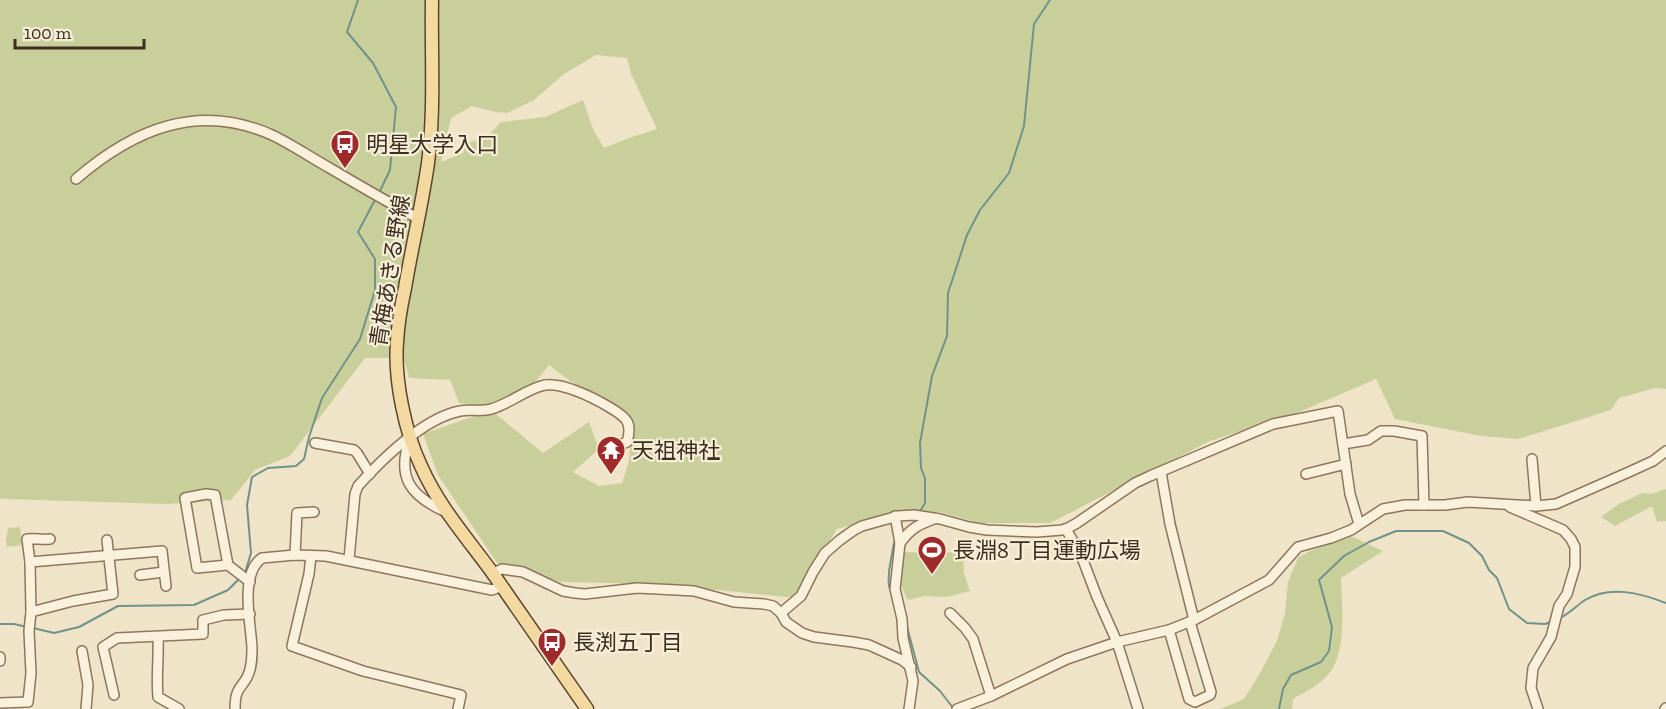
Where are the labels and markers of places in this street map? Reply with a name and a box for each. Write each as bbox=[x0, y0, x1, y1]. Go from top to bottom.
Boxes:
bus stop icon: 明星大学入口 bbox=[329, 128, 361, 170]
place label: 明星大学入口 bbox=[366, 131, 498, 158]
temple icon: 天祖神社 bbox=[595, 434, 627, 476]
place label: 天祖神社 bbox=[632, 437, 720, 464]
sports icon: 長淵8丁目運動広場 bbox=[916, 534, 948, 576]
place label: 長淵8丁目運動広場 bbox=[953, 537, 1141, 564]
bus stop icon: 長渕五丁目 bbox=[536, 626, 568, 668]
place label: 長渕五丁目 bbox=[573, 629, 683, 656]

